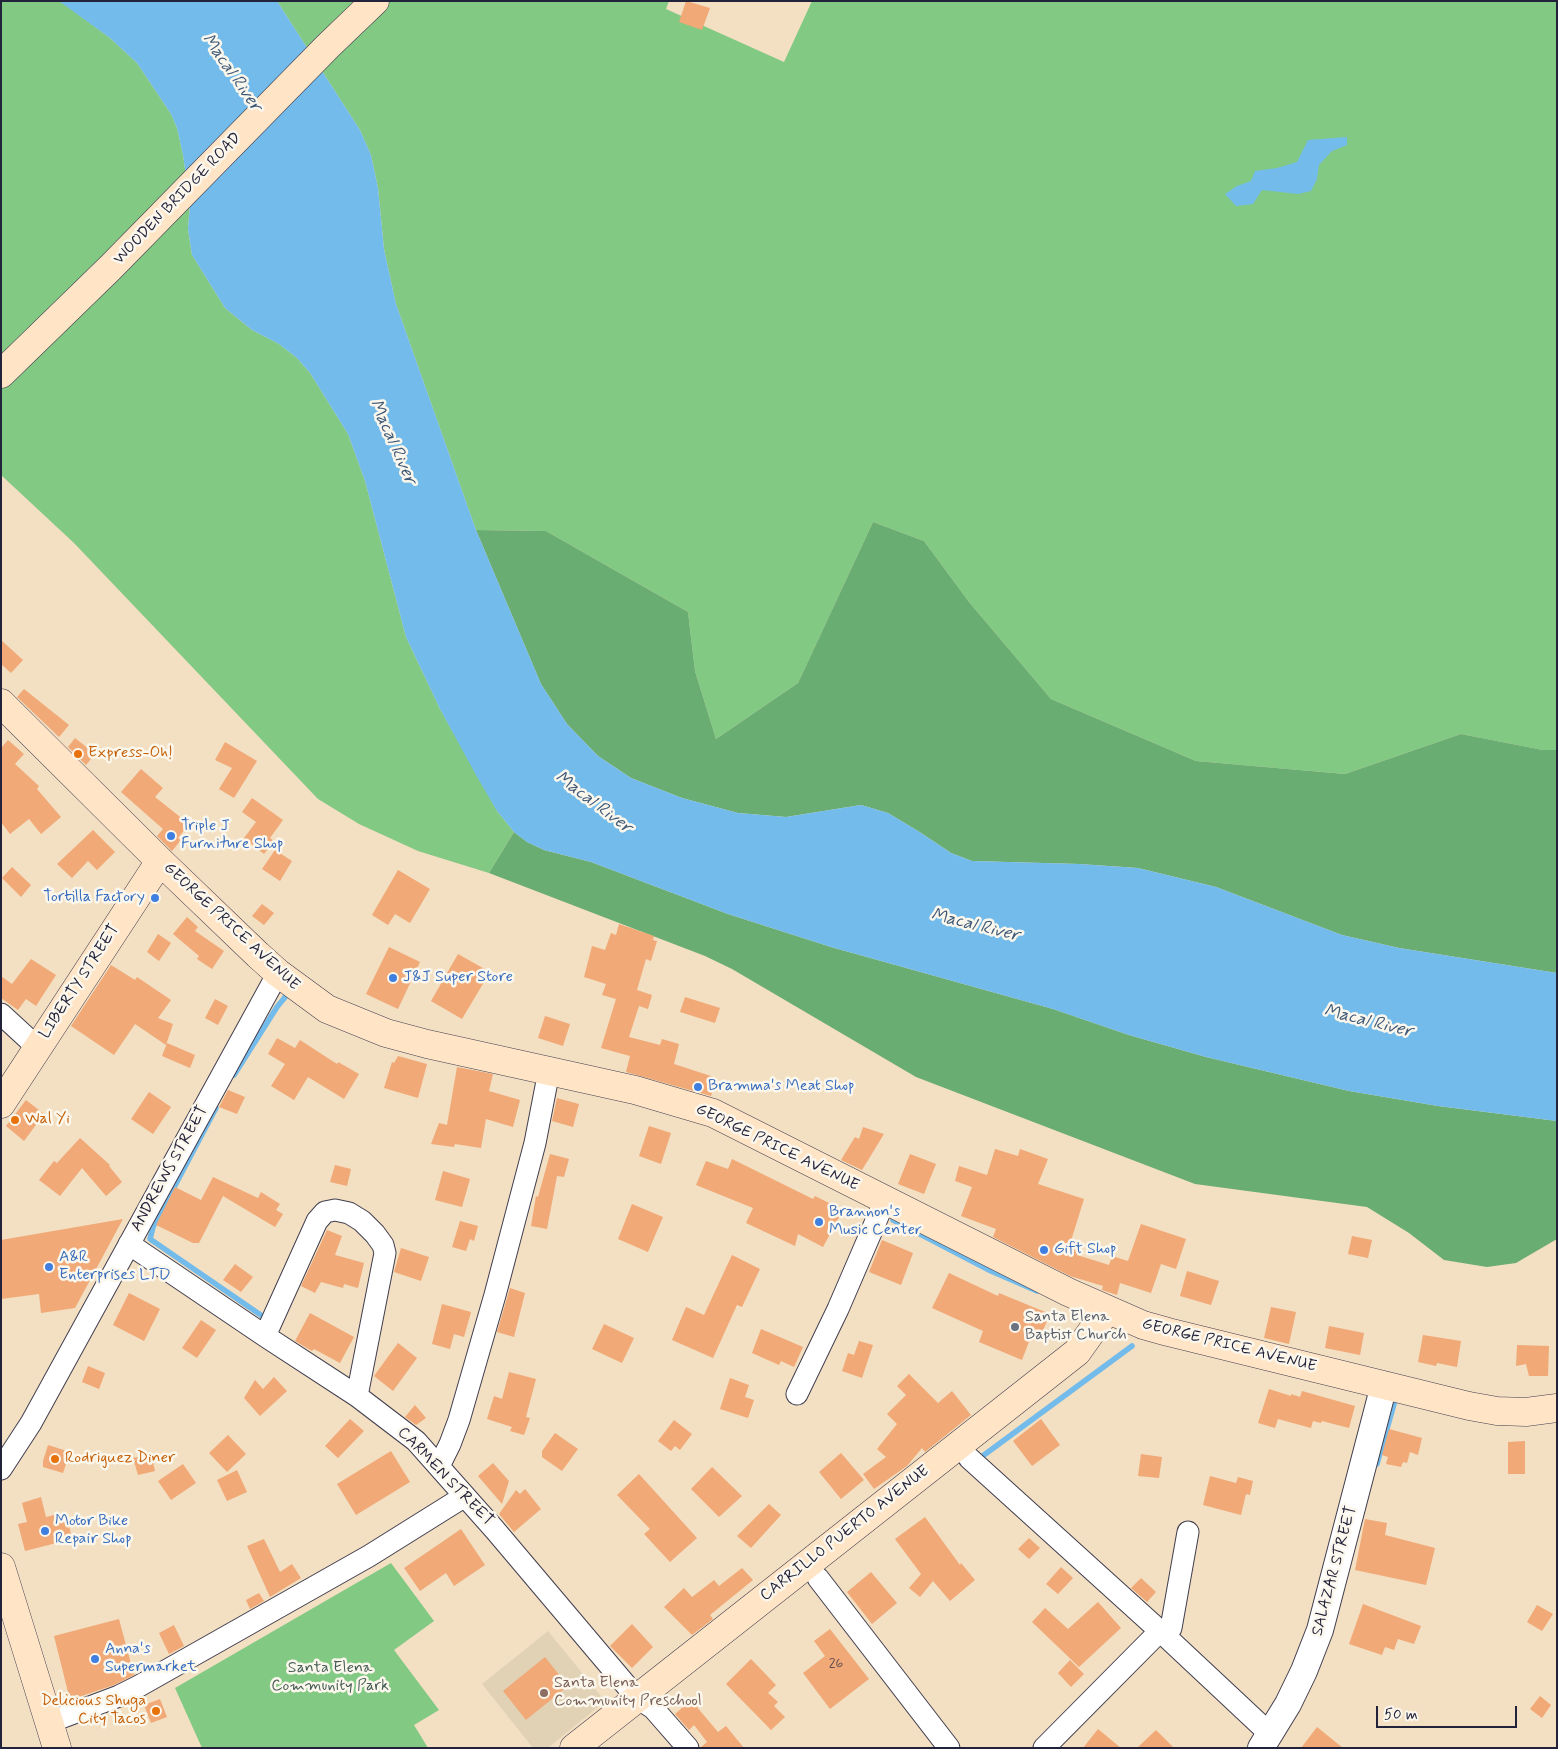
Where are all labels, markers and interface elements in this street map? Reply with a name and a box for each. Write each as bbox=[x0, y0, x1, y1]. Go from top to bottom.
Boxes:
water label: Macal River bbox=[196, 30, 266, 116]
street label: WOODEN BRIDGE ROAD bbox=[110, 129, 246, 269]
water label: Macal River bbox=[364, 396, 420, 488]
place label: Express-Oh! bbox=[88, 744, 173, 764]
marker: Express-Oh! bbox=[72, 748, 84, 760]
water label: Macal River bbox=[550, 767, 636, 839]
place label: Triple J Furniture Shop bbox=[181, 817, 283, 855]
marker: Triple J Furniture Shop bbox=[165, 830, 177, 842]
street label: GEORGE PRICE AVENUE bbox=[159, 859, 303, 995]
place label: Tortilla Factory bbox=[43, 888, 145, 908]
marker: Tortilla Factory bbox=[149, 892, 161, 904]
water label: Macal River bbox=[929, 905, 1021, 947]
street label: LIBERTY STREET bbox=[36, 921, 124, 1043]
place label: J&J Super Store bbox=[403, 968, 513, 988]
marker: J&J Super Store bbox=[387, 972, 399, 984]
water label: Macal River bbox=[1322, 1001, 1414, 1043]
place label: Bramma's Meat Shop bbox=[708, 1077, 854, 1097]
marker: Bramma's Meat Shop bbox=[692, 1081, 704, 1093]
street label: GEORGE PRICE AVENUE bbox=[692, 1100, 862, 1196]
street label: ANDREWS STREET bbox=[127, 1103, 213, 1235]
place label: Wal Yi bbox=[25, 1110, 70, 1130]
marker: Wal Yi bbox=[9, 1114, 21, 1126]
place label: Brannon's Music Center bbox=[829, 1203, 922, 1241]
marker: Brannon's Music Center bbox=[813, 1216, 825, 1228]
place label: Gift Shop bbox=[1054, 1240, 1116, 1260]
marker: Gift Shop bbox=[1038, 1244, 1050, 1256]
place label: A&R Enterprises LTD bbox=[59, 1248, 171, 1286]
marker: A&R Enterprises LTD bbox=[43, 1261, 55, 1273]
place label: Santa Elena Baptist Church bbox=[1025, 1308, 1127, 1346]
street label: GEORGE PRICE AVENUE bbox=[1140, 1315, 1318, 1377]
marker: Santa Elena Baptist Church bbox=[1009, 1321, 1021, 1333]
street label: CARMEN STREET bbox=[393, 1423, 497, 1531]
place label: Rodriguez Diner bbox=[65, 1449, 175, 1469]
marker: Rodriguez Diner bbox=[49, 1453, 61, 1465]
street label: CARRILLO PUERTO AVENUE bbox=[757, 1462, 933, 1606]
street label: SALAZAR STREET bbox=[1308, 1504, 1362, 1638]
place label: Motor Bike Repair Shop bbox=[55, 1512, 132, 1550]
marker: Motor Bike Repair Shop bbox=[39, 1525, 51, 1537]
place label: Anna's Supermarket bbox=[105, 1640, 196, 1678]
marker: Anna's Supermarket bbox=[89, 1653, 101, 1665]
house number: 26 bbox=[829, 1656, 843, 1672]
park label: Santa Elena Community Park bbox=[271, 1659, 389, 1697]
place label: Santa Elena Community Preschool bbox=[554, 1674, 702, 1712]
marker: Santa Elena Community Preschool bbox=[538, 1687, 550, 1699]
place label: Delicious Shuga City Tacos bbox=[41, 1692, 146, 1730]
scale bar bbox=[1378, 1696, 1519, 1728]
marker: Delicious Shuga City Tacos bbox=[150, 1705, 162, 1717]
text: 50 m bbox=[1384, 1705, 1418, 1725]

